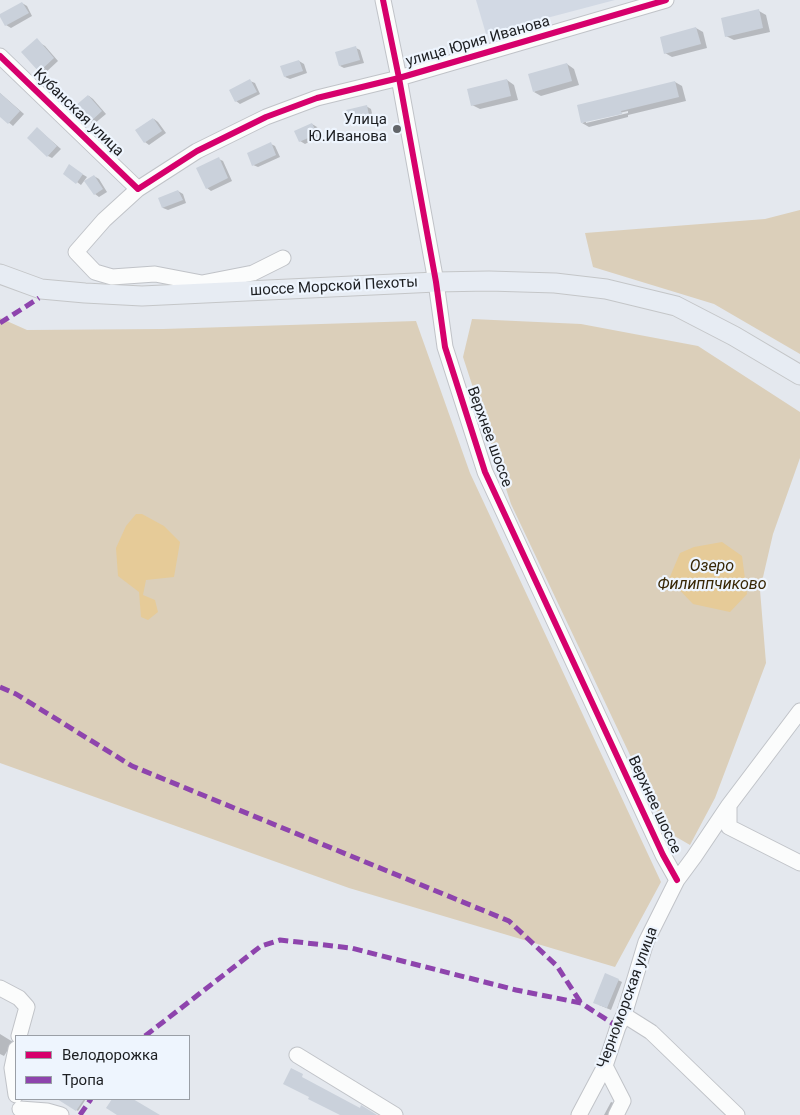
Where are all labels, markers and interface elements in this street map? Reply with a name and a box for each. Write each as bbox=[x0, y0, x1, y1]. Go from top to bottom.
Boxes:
street label: улица Юрия Иванова bbox=[404, 13, 552, 71]
street label: Кубанская улица bbox=[29, 65, 127, 161]
place label: Улица Ю.Иванова bbox=[308, 111, 387, 146]
marker: Улица Ю.Иванова bbox=[391, 123, 403, 135]
street label: шоссе Морской Пехоты bbox=[250, 274, 418, 300]
street label: Верхнее шоссе bbox=[462, 384, 516, 490]
water label: Озеро Филиппчиково bbox=[657, 557, 767, 595]
street label: Верхнее шоссе bbox=[624, 753, 684, 857]
street label: Черноморская улица bbox=[594, 925, 662, 1071]
legend bbox=[15, 1035, 190, 1100]
text: Велодорожка bbox=[62, 1046, 158, 1064]
text: Тропа bbox=[62, 1071, 104, 1089]

